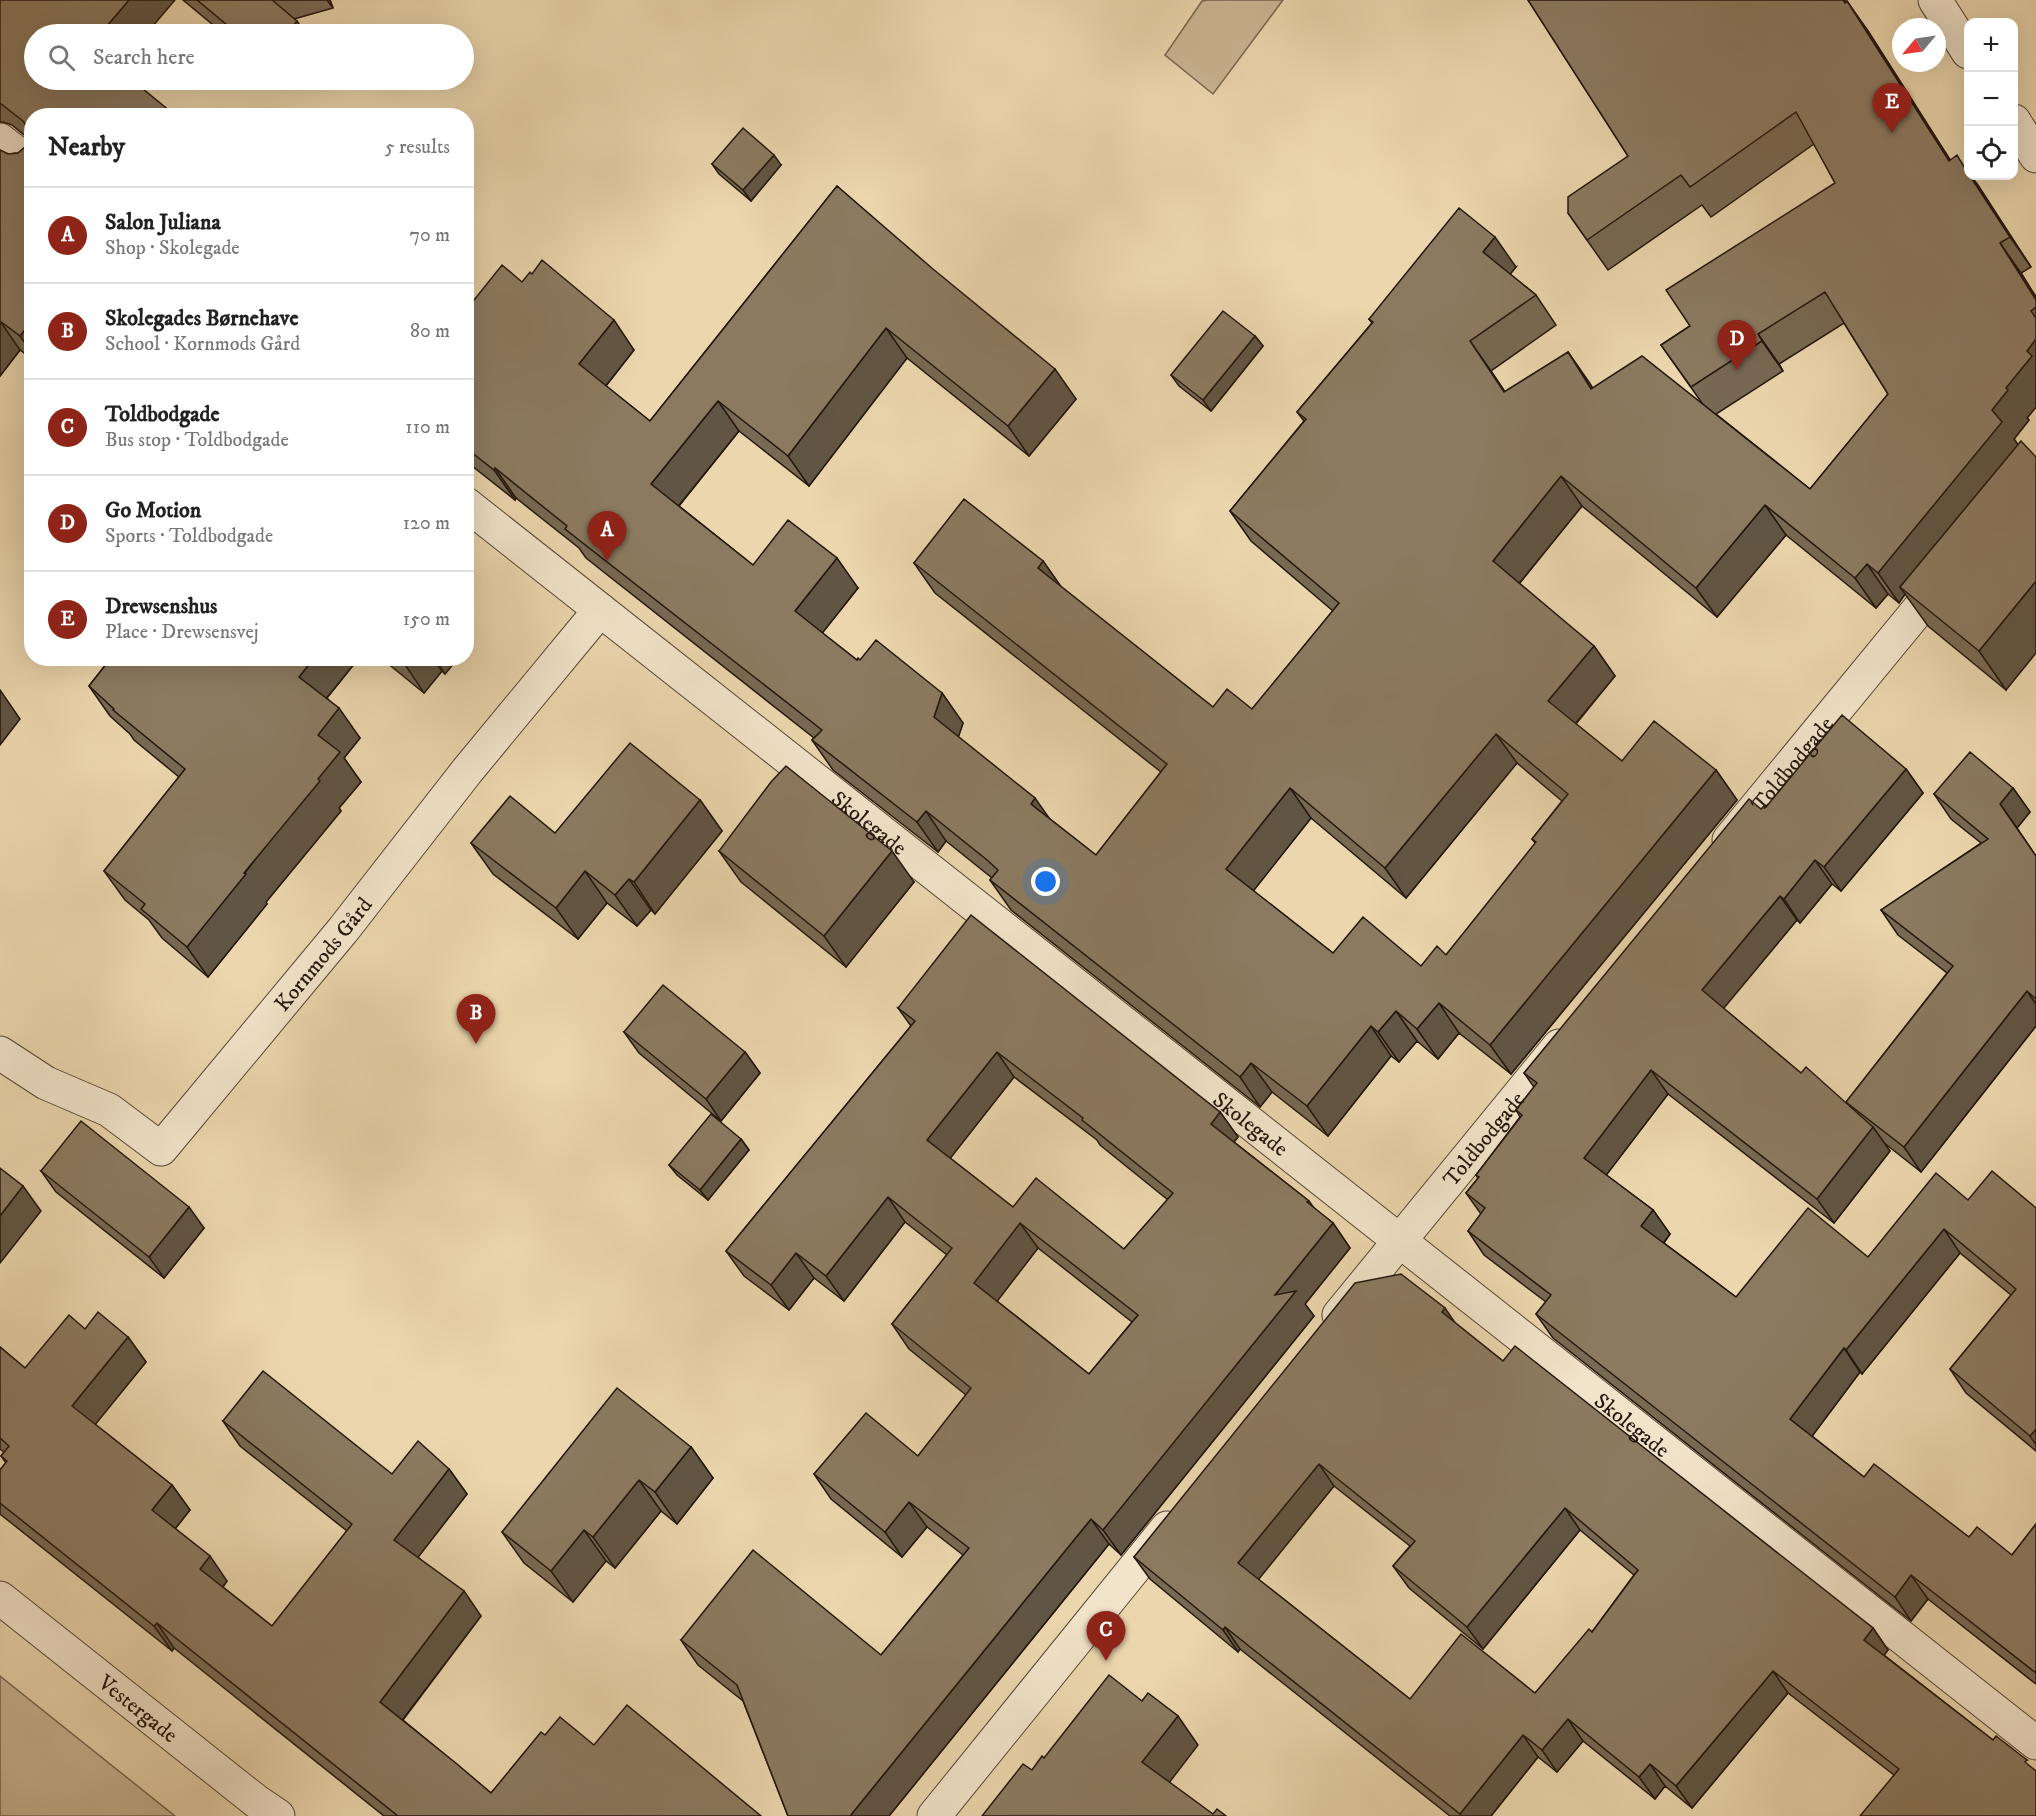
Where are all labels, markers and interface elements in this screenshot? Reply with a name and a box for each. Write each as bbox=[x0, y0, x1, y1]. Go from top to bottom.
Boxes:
north arrow bbox=[1892, 18, 1946, 72]
map controls bbox=[1964, 18, 2018, 180]
button: + bbox=[1964, 18, 2018, 72]
search box bbox=[24, 24, 474, 90]
icon: search bbox=[45, 41, 78, 74]
text: Search here bbox=[93, 44, 195, 71]
button: − bbox=[1964, 72, 2018, 126]
pin: E bbox=[1872, 84, 1912, 133]
button: locate bbox=[1964, 126, 2018, 180]
text: Nearby bbox=[48, 131, 125, 164]
text: 5 results bbox=[385, 135, 450, 160]
text: Salon Juliana bbox=[105, 209, 221, 236]
text: A bbox=[61, 223, 74, 248]
text: 70 m bbox=[409, 223, 450, 248]
text: Shop · Skolegade bbox=[105, 236, 240, 261]
text: Skolegades Børnehave bbox=[105, 305, 299, 332]
text: B bbox=[61, 319, 74, 344]
text: 80 m bbox=[410, 319, 450, 344]
pin: D bbox=[1718, 320, 1756, 370]
text: School · Kornmods Gård bbox=[105, 332, 300, 357]
text: Toldbodgade bbox=[105, 401, 220, 428]
text: C bbox=[61, 415, 74, 440]
text: 110 m bbox=[405, 415, 450, 440]
text: Bus stop · Toldbodgade bbox=[105, 428, 289, 453]
text: Go Motion bbox=[105, 497, 201, 524]
text: D bbox=[60, 511, 75, 536]
text: 120 m bbox=[403, 511, 450, 536]
pin: A bbox=[588, 512, 626, 561]
text: Sports · Toldbodgade bbox=[105, 524, 273, 549]
text: Drewsenshus bbox=[105, 593, 217, 620]
text: E bbox=[60, 607, 75, 632]
text: 150 m bbox=[403, 607, 450, 632]
text: Place · Drewsensvej bbox=[105, 620, 259, 645]
street label: Toldbodgade bbox=[1746, 712, 1840, 817]
street label: Skolegade bbox=[825, 786, 912, 862]
your location bbox=[1031, 867, 1060, 896]
street label: Kornmods Gård bbox=[269, 892, 379, 1017]
pin: B bbox=[456, 994, 496, 1044]
street label: Skolegade bbox=[1207, 1087, 1293, 1163]
street label: Toldbodgade bbox=[1438, 1087, 1531, 1192]
street label: Skolegade bbox=[1588, 1388, 1675, 1464]
pin: C bbox=[1086, 1612, 1126, 1661]
street label: Vestergade bbox=[92, 1669, 183, 1749]

